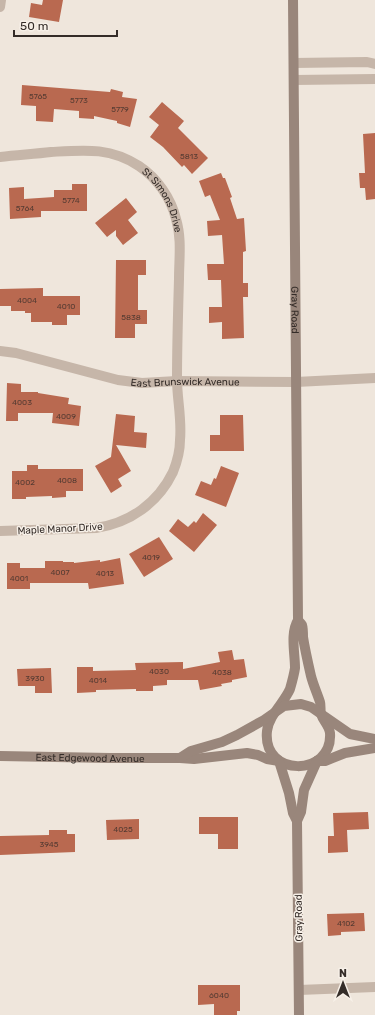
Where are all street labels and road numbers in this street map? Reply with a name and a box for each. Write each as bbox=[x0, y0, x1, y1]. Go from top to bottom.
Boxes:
street label: St Simons Drive bbox=[139, 166, 184, 234]
street label: Gray Road bbox=[288, 286, 301, 334]
street label: East Brunswick Avenue bbox=[130, 376, 240, 390]
street label: Maple Manor Drive bbox=[17, 521, 103, 537]
street label: East Edgewood Avenue bbox=[35, 752, 145, 765]
street label: Gray Road bbox=[293, 894, 305, 942]

